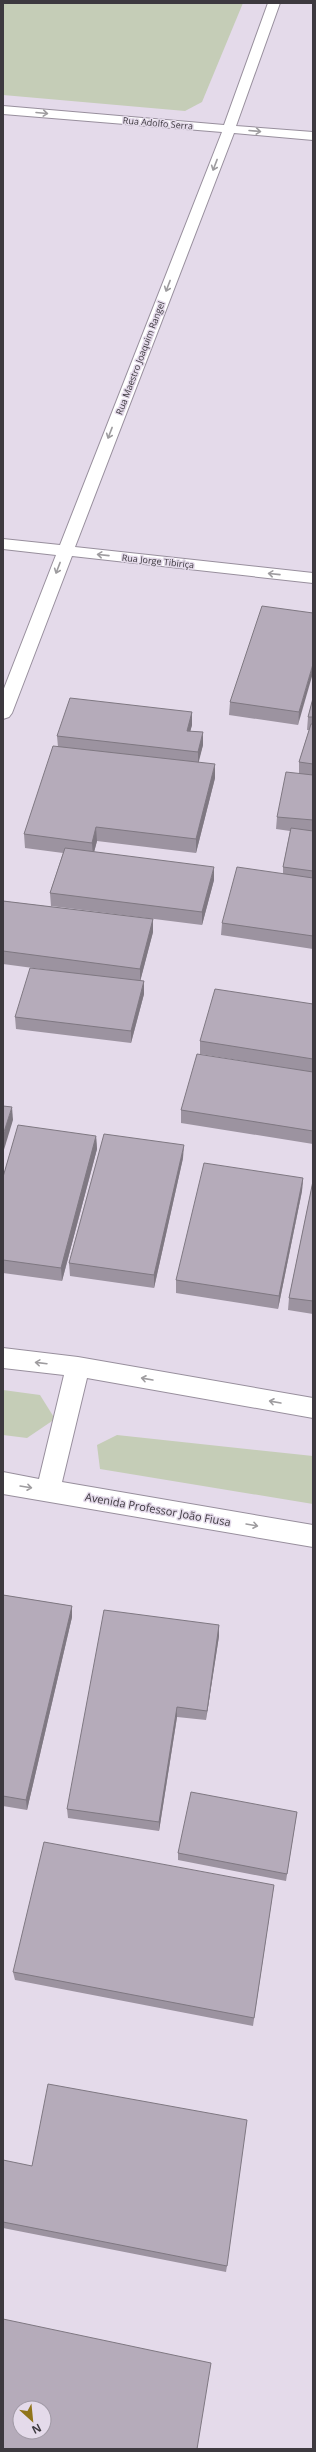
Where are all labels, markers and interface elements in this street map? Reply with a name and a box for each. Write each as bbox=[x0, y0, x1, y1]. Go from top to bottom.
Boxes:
one-way arrow bbox=[35, 110, 48, 117]
street label: Rua Adolfo Serra bbox=[122, 113, 194, 133]
one-way arrow bbox=[248, 127, 261, 134]
one-way arrow bbox=[210, 159, 218, 171]
one-way arrow bbox=[163, 280, 171, 292]
street label: Rua Maestro Joaquim Rangel bbox=[112, 299, 168, 417]
one-way arrow bbox=[106, 427, 114, 439]
one-way arrow bbox=[97, 551, 110, 559]
street label: Rua Jorge Tibiriça bbox=[121, 551, 195, 571]
one-way arrow bbox=[54, 561, 62, 573]
one-way arrow bbox=[268, 570, 281, 578]
one-way arrow bbox=[35, 1359, 48, 1366]
one-way arrow bbox=[140, 1375, 153, 1383]
one-way arrow bbox=[268, 1397, 281, 1405]
one-way arrow bbox=[19, 1483, 32, 1491]
street label: Avenida Professor João Fiusa bbox=[84, 1489, 232, 1529]
one-way arrow bbox=[245, 1522, 258, 1530]
north arrow bbox=[12, 2400, 52, 2440]
text: N bbox=[29, 2421, 44, 2438]

